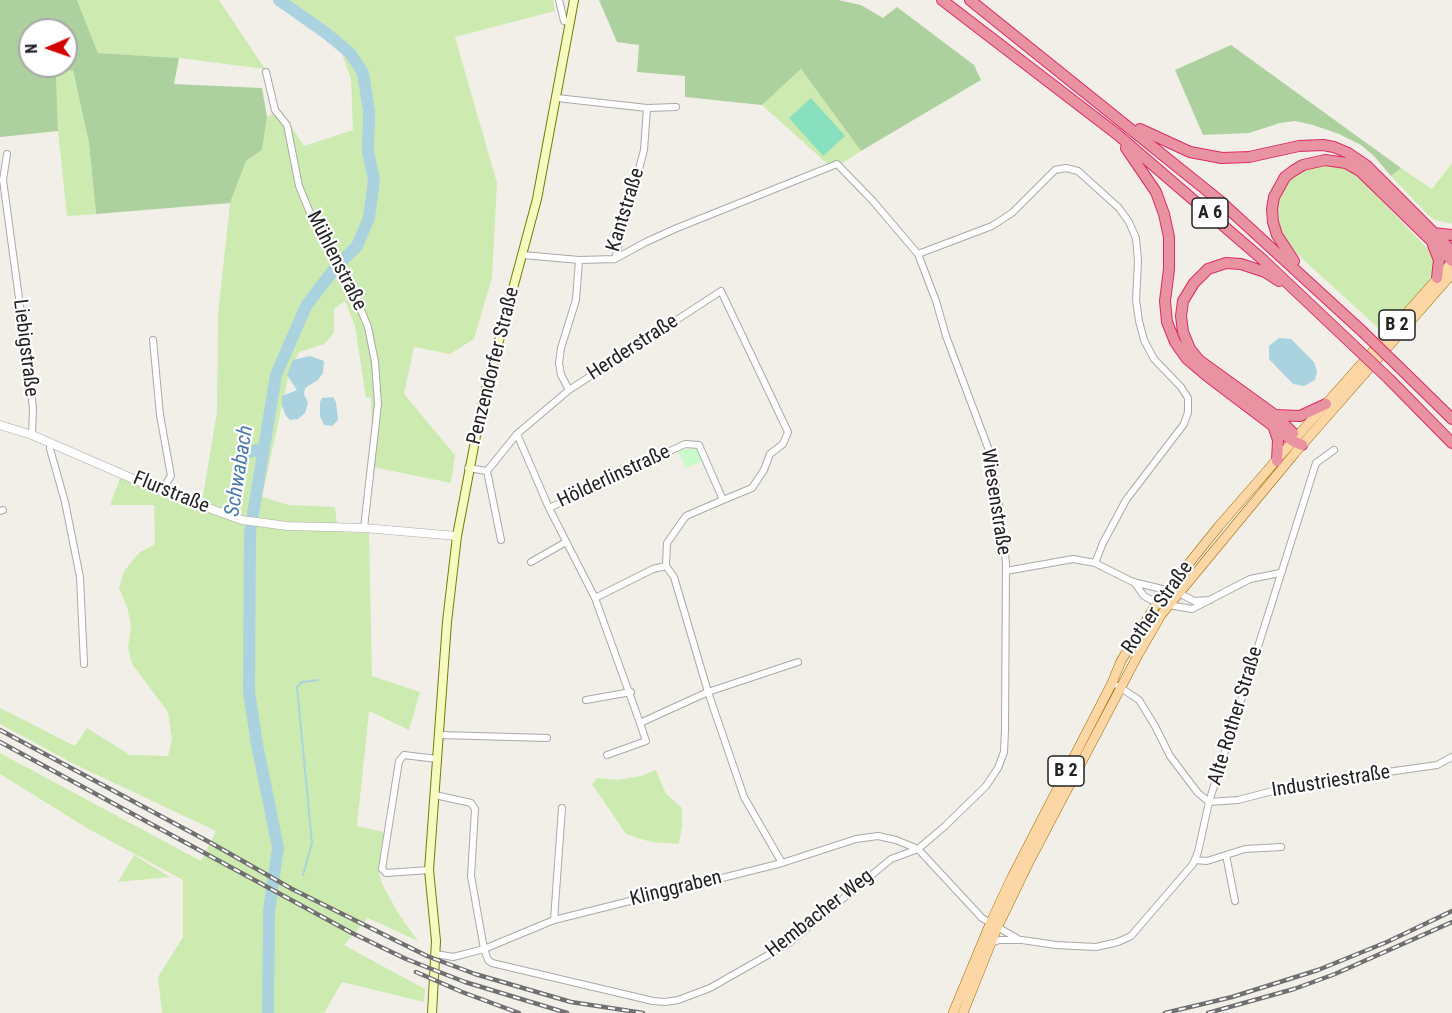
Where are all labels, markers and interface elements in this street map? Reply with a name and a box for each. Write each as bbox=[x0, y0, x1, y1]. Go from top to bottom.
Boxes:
north arrow bbox=[18, 18, 78, 78]
text: N bbox=[22, 43, 41, 54]
street label: Kantstraße bbox=[602, 165, 650, 255]
road number: A 6 bbox=[1192, 198, 1228, 228]
street label: Mühlenstraße bbox=[301, 207, 371, 315]
street label: Penzendorfer Straße bbox=[463, 285, 525, 447]
street label: Liebigstraße bbox=[7, 298, 43, 398]
street label: Herderstraße bbox=[583, 310, 683, 386]
road number: B 2 bbox=[1379, 310, 1415, 340]
water label: Schwabach bbox=[220, 424, 260, 518]
street label: Hölderlinstraße bbox=[554, 440, 674, 514]
street label: Wiesenstraße bbox=[975, 447, 1015, 557]
street label: Flurstraße bbox=[129, 467, 213, 519]
street label: Rother Straße bbox=[1117, 557, 1199, 659]
street label: Alte Rother Straße bbox=[1204, 644, 1268, 788]
road number: B 2 bbox=[1048, 756, 1084, 786]
street label: Industriestraße bbox=[1270, 761, 1392, 803]
street label: Hembacher Weg bbox=[762, 865, 878, 963]
street label: Klinggraben bbox=[628, 866, 724, 912]

